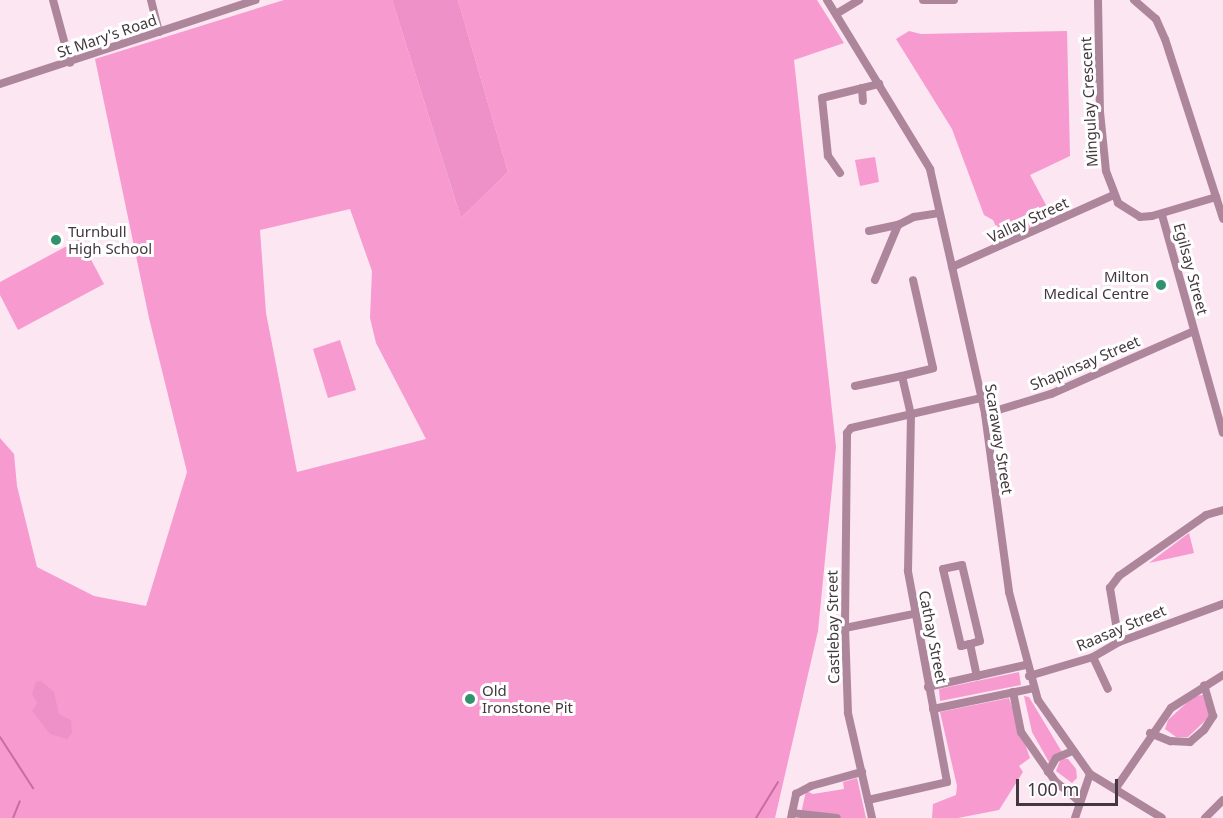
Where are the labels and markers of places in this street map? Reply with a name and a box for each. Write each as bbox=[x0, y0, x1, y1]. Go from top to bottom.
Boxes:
place label: Turnbull High School bbox=[68, 222, 152, 257]
marker: Turnbull High School bbox=[49, 233, 63, 247]
place label: Milton Medical Centre bbox=[1043, 267, 1149, 302]
marker: Milton Medical Centre bbox=[1154, 278, 1168, 292]
place label: Old Ironstone Pit bbox=[482, 681, 573, 716]
marker: Old Ironstone Pit bbox=[463, 692, 477, 706]

